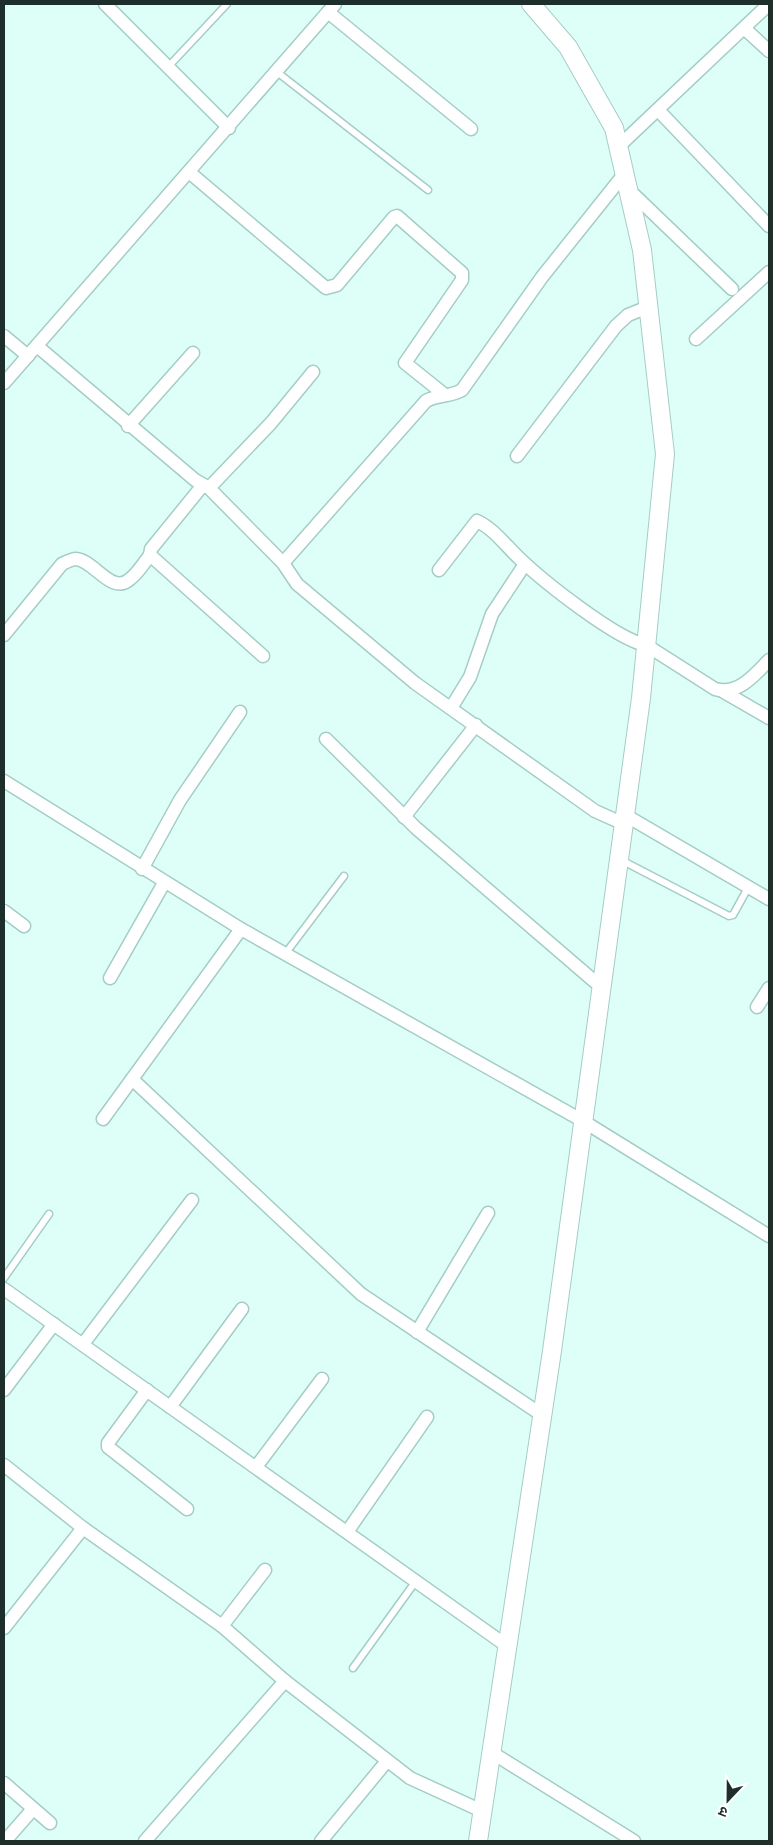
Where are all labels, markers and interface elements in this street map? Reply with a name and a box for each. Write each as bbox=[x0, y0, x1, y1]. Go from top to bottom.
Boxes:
north arrow bbox=[703, 1775, 753, 1825]
text: उ bbox=[715, 1803, 730, 1822]

